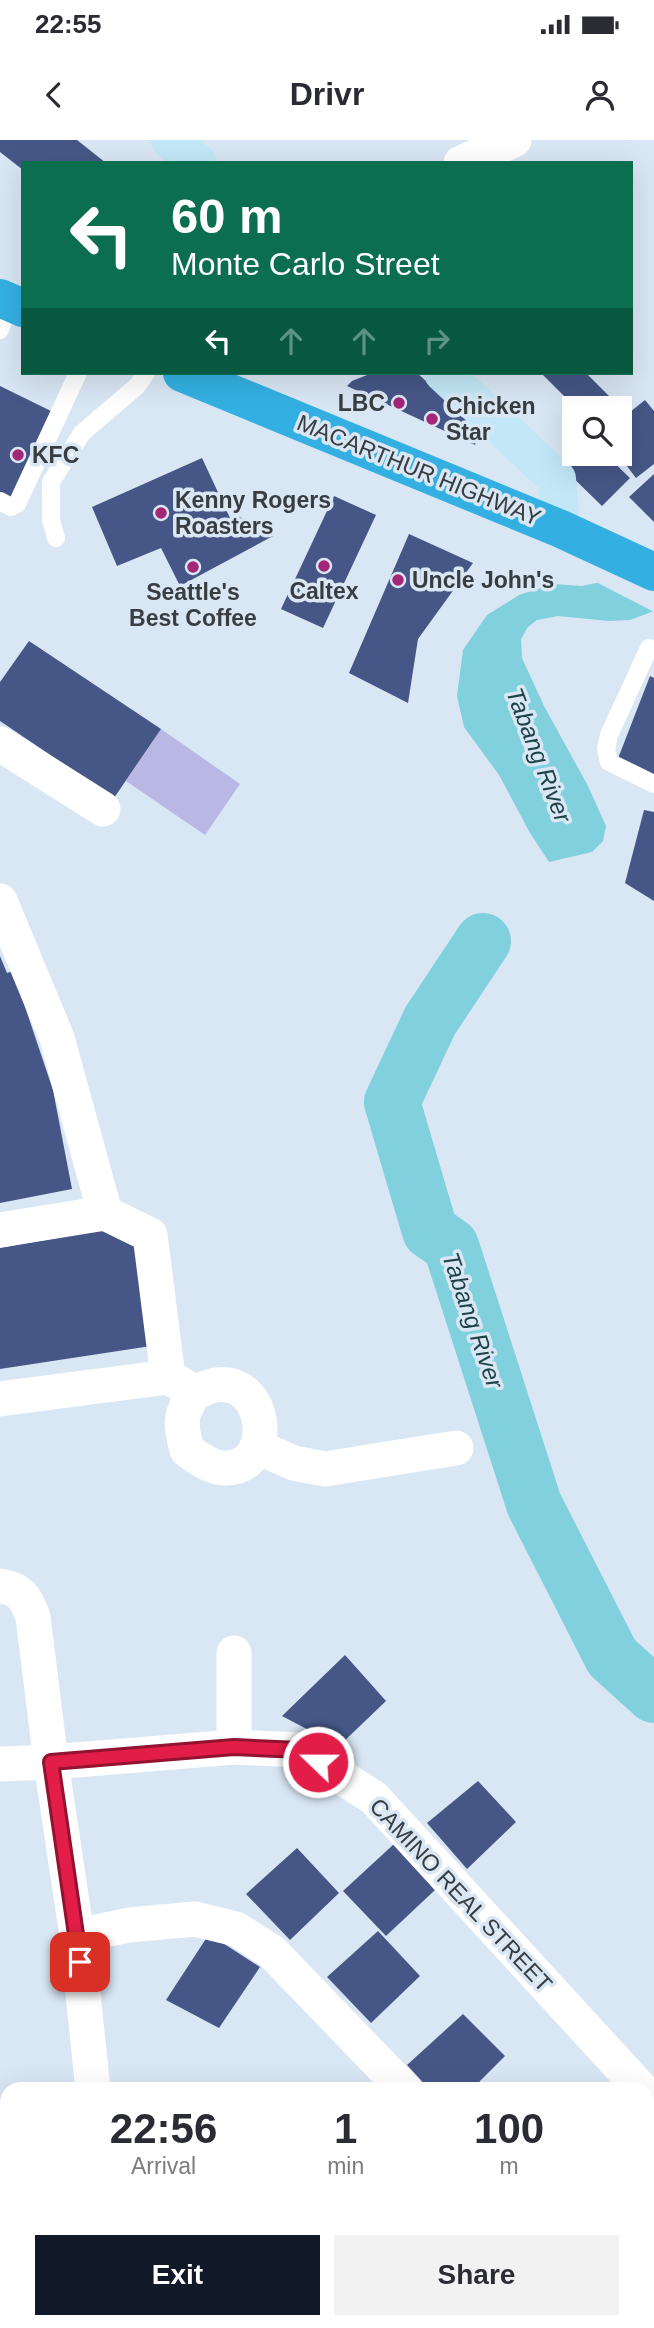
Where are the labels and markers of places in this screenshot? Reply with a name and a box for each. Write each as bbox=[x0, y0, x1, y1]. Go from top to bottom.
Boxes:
place label: LBC bbox=[338, 390, 385, 416]
place label: Chicken Star bbox=[446, 393, 535, 445]
marker: LBC bbox=[391, 395, 407, 411]
marker: Chicken Star bbox=[424, 411, 440, 427]
place label: KFC bbox=[32, 442, 79, 468]
marker: KFC bbox=[10, 447, 26, 463]
place label: Kenny Rogers Roasters bbox=[175, 487, 331, 539]
marker: Kenny Rogers Roasters bbox=[153, 505, 169, 521]
marker: Caltex bbox=[316, 558, 332, 574]
marker: Seattle's Best Coffee bbox=[185, 559, 201, 575]
place label: Uncle John's bbox=[412, 567, 554, 593]
marker: Uncle John's bbox=[390, 572, 406, 588]
place label: Caltex bbox=[289, 578, 359, 604]
place label: Seattle's Best Coffee bbox=[129, 579, 257, 631]
pin bbox=[50, 1932, 110, 1992]

